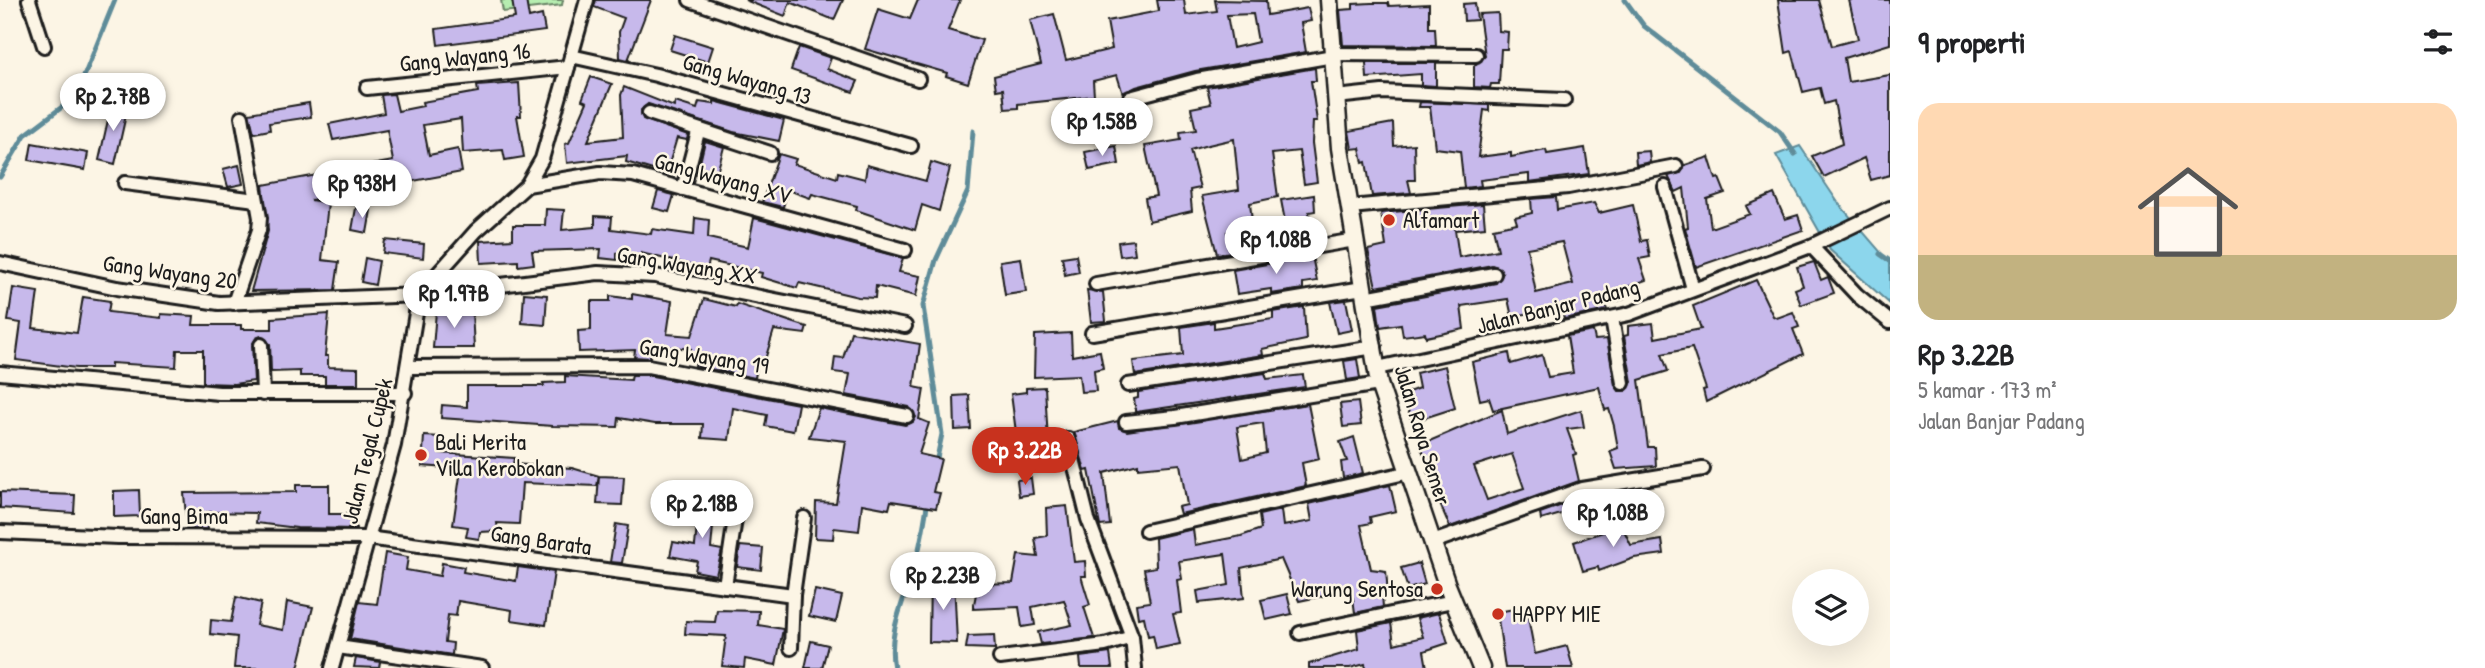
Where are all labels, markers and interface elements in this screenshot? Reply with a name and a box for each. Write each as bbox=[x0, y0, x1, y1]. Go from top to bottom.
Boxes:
text: 9 properti bbox=[1918, 22, 2026, 62]
icon: filters bbox=[2419, 23, 2457, 61]
street label: Gang Wayang 16 bbox=[398, 34, 532, 79]
street label: Gang Wayang 13 bbox=[679, 45, 815, 112]
pin: Rp 2.78B bbox=[41, 74, 185, 133]
text: Rp 2.78B bbox=[76, 80, 150, 111]
pin: Rp 1.58B bbox=[1030, 99, 1174, 158]
text: Rp 1.58B bbox=[1067, 105, 1137, 136]
street label: Gang Wayang XV bbox=[651, 144, 795, 211]
icon: home bbox=[2125, 149, 2251, 275]
pin: Rp 938M bbox=[297, 160, 427, 220]
text: Rp 938M bbox=[328, 167, 396, 198]
place label: Alfamart bbox=[1403, 204, 1480, 235]
marker: Alfamart bbox=[1381, 212, 1397, 228]
pin: Rp 1.08B bbox=[1204, 216, 1348, 276]
text: Rp 1.08B bbox=[1241, 223, 1311, 254]
street label: Gang Wayang XX bbox=[615, 238, 760, 291]
street label: Gang Wayang 20 bbox=[101, 247, 239, 296]
pin: Rp 1.97B bbox=[382, 270, 526, 330]
street label: Jalan Banjar Padang bbox=[1473, 270, 1642, 341]
text: Rp 1.97B bbox=[419, 277, 489, 308]
street label: Gang Wayang 19 bbox=[637, 330, 771, 381]
text: Rp 3.22B bbox=[1918, 334, 2015, 374]
street label: Jalan Raya Semer bbox=[1387, 361, 1460, 509]
street label: Jalan Tegal Cupek bbox=[333, 374, 400, 527]
text: 5 kamar · 173 m² bbox=[1918, 374, 2057, 405]
text: Jalan Banjar Padang bbox=[1918, 405, 2085, 436]
place label: Bali Merita Villa Kerobokan bbox=[435, 426, 564, 483]
pin: Rp 3.22B bbox=[953, 428, 1097, 487]
text: Rp 3.22B bbox=[988, 434, 1062, 465]
marker: Bali Merita Villa Kerobokan bbox=[413, 447, 429, 463]
pin: Rp 2.18B bbox=[630, 480, 774, 540]
text: Rp 2.18B bbox=[666, 487, 738, 518]
pin: Rp 1.08B bbox=[1541, 490, 1685, 549]
text: Rp 1.08B bbox=[1578, 496, 1648, 527]
street label: Gang Bima bbox=[140, 500, 228, 531]
street label: Gang Barata bbox=[489, 517, 593, 562]
pin: Rp 2.23B bbox=[871, 552, 1015, 612]
text: Rp 2.23B bbox=[906, 559, 980, 590]
map controls bbox=[1792, 569, 1869, 646]
button: layers bbox=[1792, 569, 1869, 646]
place label: Warung Sentosa bbox=[1291, 573, 1423, 604]
marker: Warung Sentosa bbox=[1429, 581, 1445, 597]
place label: HAPPY MIE bbox=[1512, 598, 1601, 629]
marker: HAPPY MIE bbox=[1490, 606, 1506, 622]

